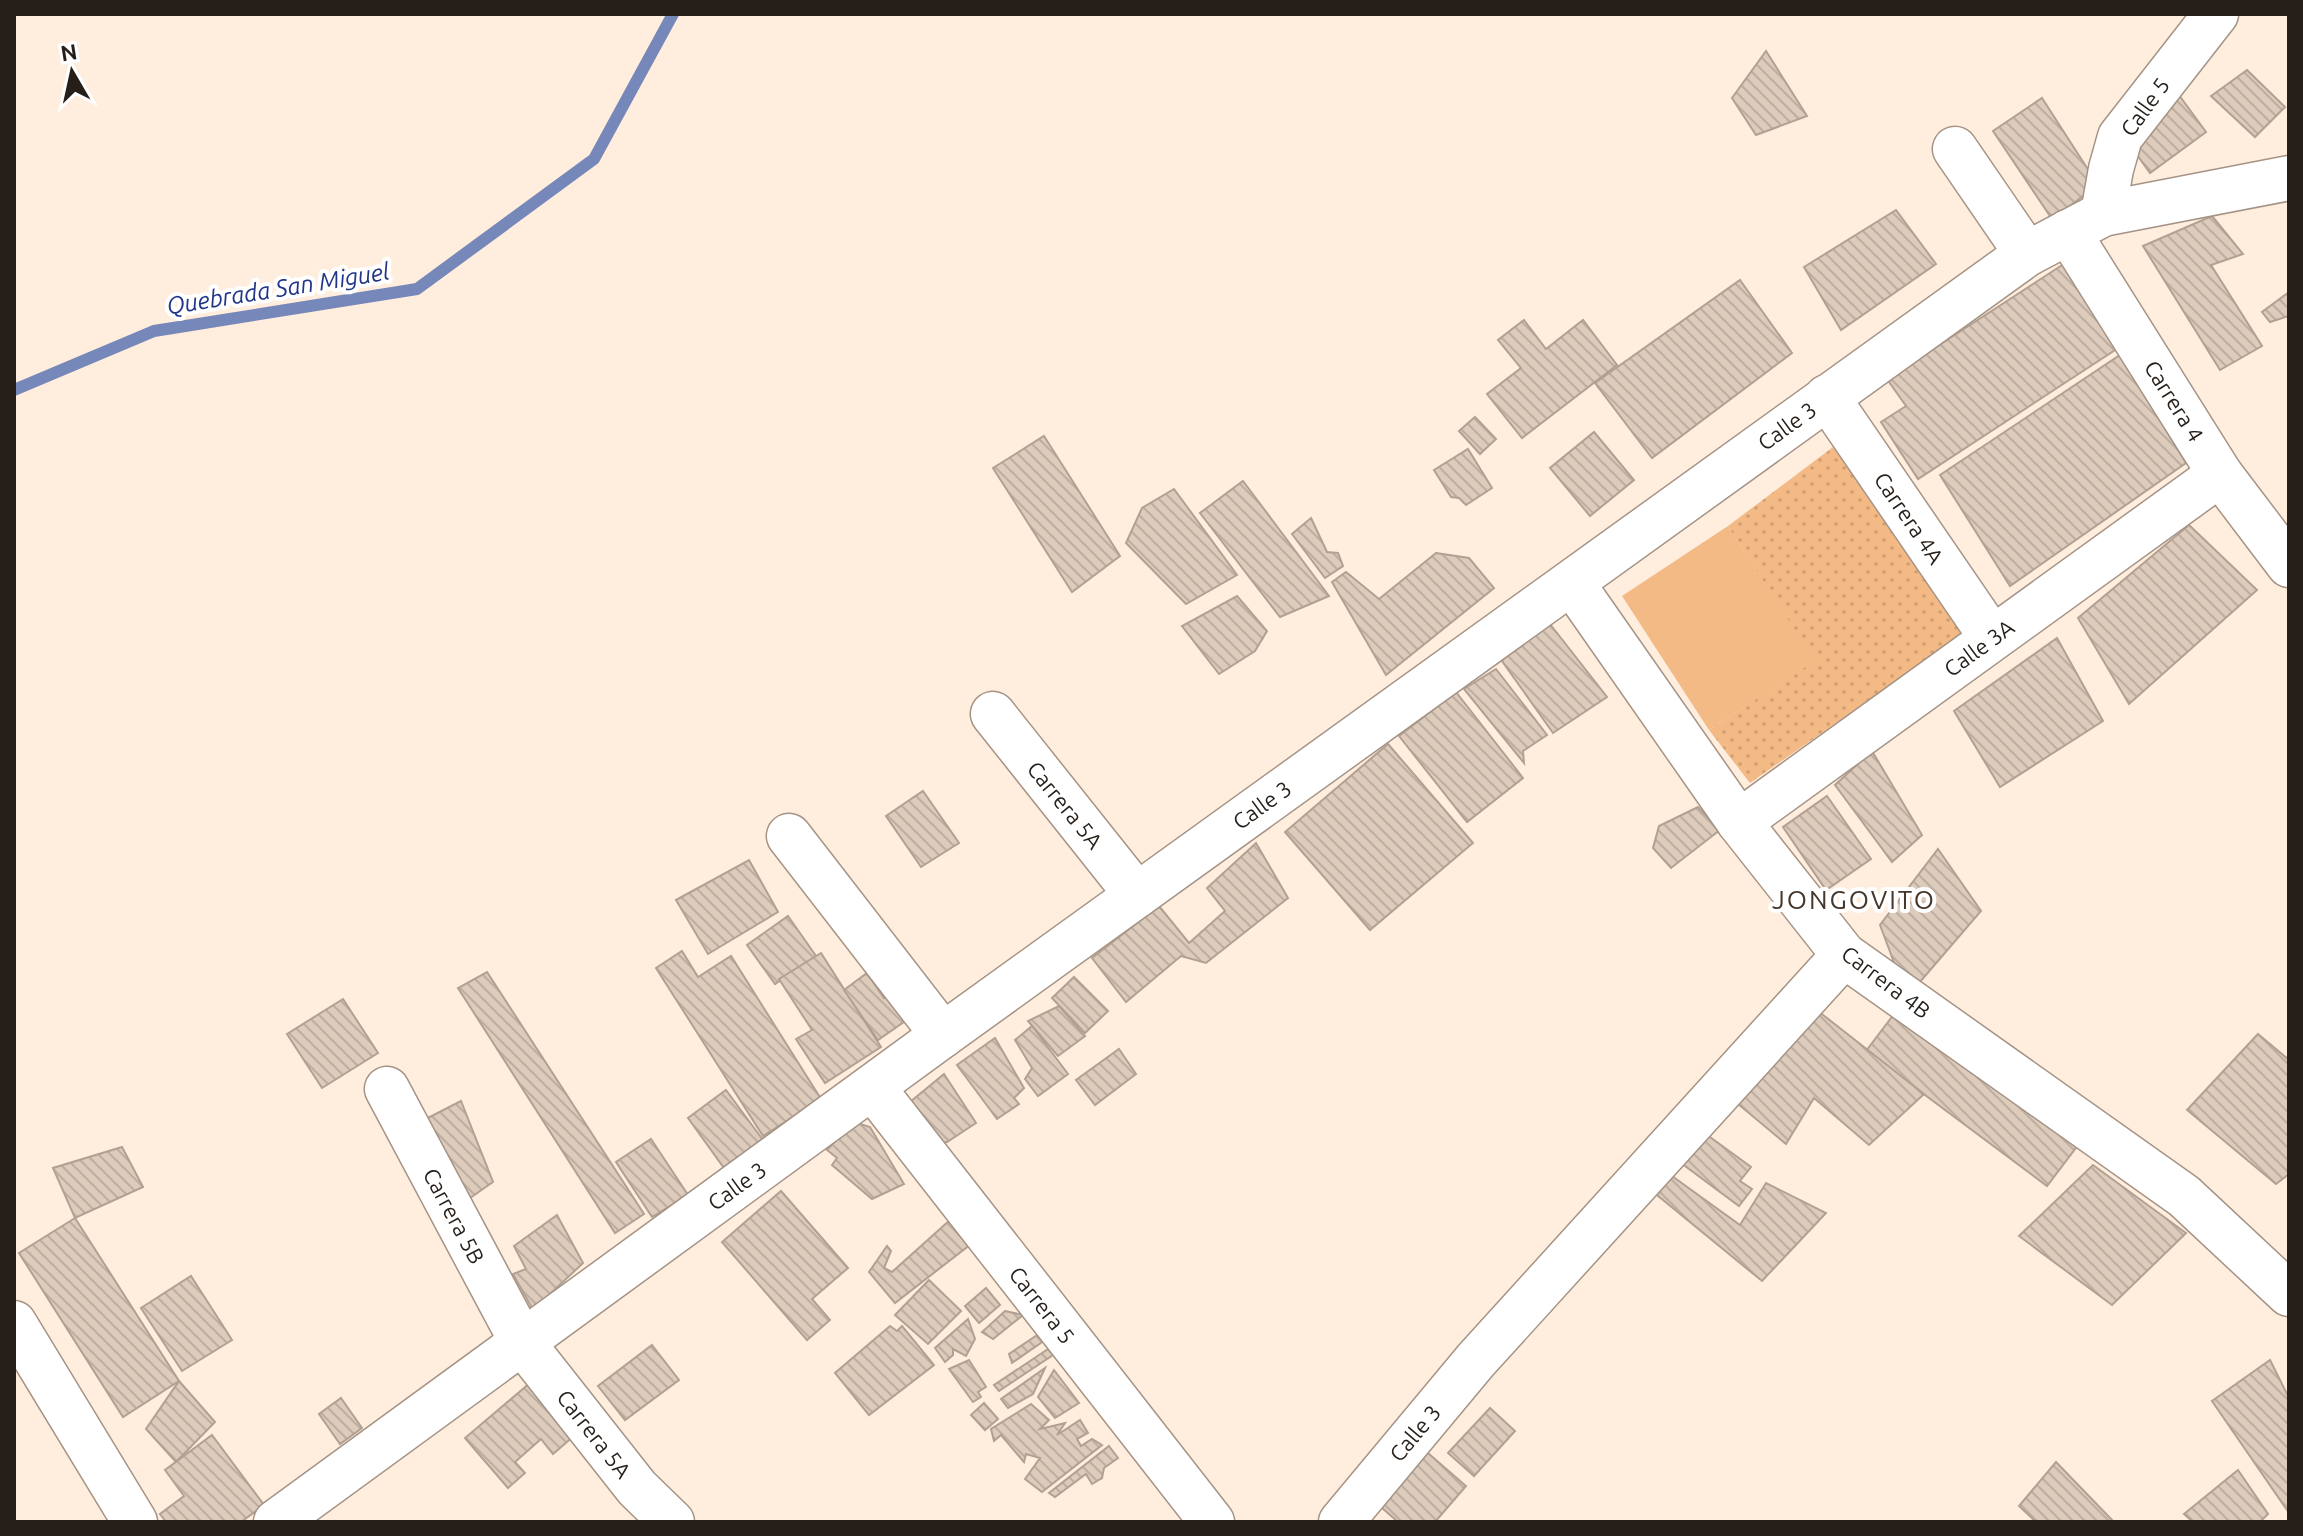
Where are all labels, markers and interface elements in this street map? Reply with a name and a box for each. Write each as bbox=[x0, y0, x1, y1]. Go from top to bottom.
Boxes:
north arrow bbox=[32, 32, 112, 112]
text: N bbox=[59, 38, 79, 65]
street label: Calle 5 bbox=[2115, 73, 2174, 141]
water label: Quebrada San Miguel bbox=[164, 258, 392, 320]
street label: Carrera 4 bbox=[2140, 356, 2209, 446]
street label: Calle 3 bbox=[1753, 396, 1821, 455]
street label: Carrera 4A bbox=[1870, 467, 1950, 569]
street label: Calle 3A bbox=[1939, 613, 2019, 681]
street label: Carrera 5A bbox=[1023, 756, 1109, 854]
street label: Calle 3 bbox=[1228, 775, 1296, 834]
district label: JONGOVITO bbox=[1772, 885, 1936, 914]
street label: Carrera 4B bbox=[1837, 940, 1936, 1023]
street label: Calle 3 bbox=[703, 1156, 771, 1215]
street label: Carrera 5B bbox=[419, 1164, 490, 1268]
street label: Carrera 5 bbox=[1005, 1261, 1080, 1348]
street label: Carrera 5A bbox=[552, 1385, 637, 1483]
street label: Calle 3 bbox=[1384, 1399, 1445, 1466]

